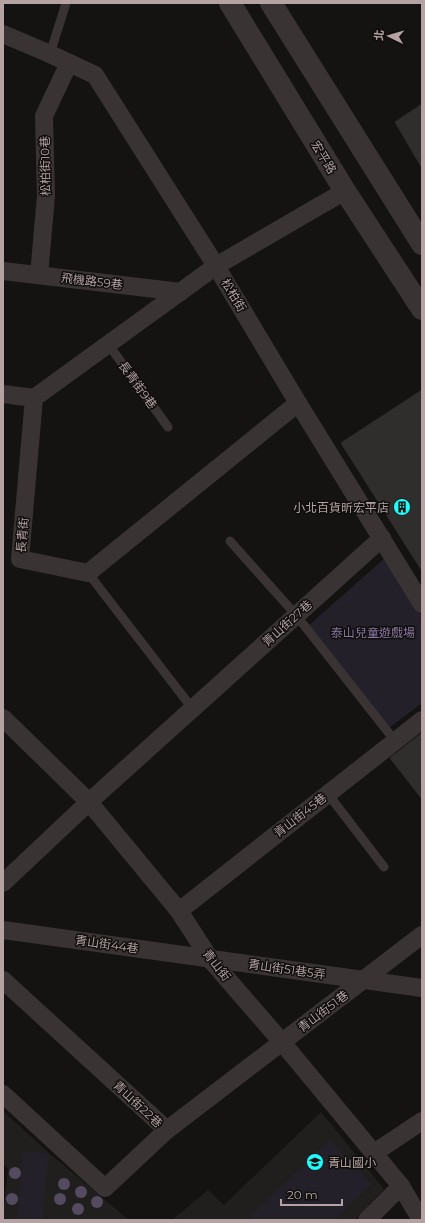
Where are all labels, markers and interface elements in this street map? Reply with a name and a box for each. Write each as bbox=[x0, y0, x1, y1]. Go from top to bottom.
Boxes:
north arrow bbox=[369, 16, 409, 56]
text: 北 bbox=[372, 29, 386, 41]
street label: 松柏街10巷 bbox=[37, 136, 53, 196]
street label: 宏平路 bbox=[308, 138, 340, 176]
street label: 飛機路59巷 bbox=[60, 270, 124, 292]
street label: 松柏街 bbox=[218, 276, 250, 314]
street label: 長青街9巷 bbox=[116, 358, 160, 412]
building icon: 小北百貨昕宏平店 bbox=[392, 497, 412, 517]
place label: 小北百貨昕宏平店 bbox=[293, 500, 389, 515]
street label: 長青街 bbox=[13, 516, 31, 554]
street label: 青山街27巷 bbox=[259, 597, 315, 649]
park label: 泰山兒童遊戲場 bbox=[331, 625, 415, 640]
street label: 青山街45巷 bbox=[271, 790, 329, 840]
street label: 青山街44巷 bbox=[74, 932, 140, 956]
street label: 青山街 bbox=[200, 946, 234, 984]
street label: 青山街51巷5弄 bbox=[247, 956, 327, 982]
street label: 青山街51巷 bbox=[295, 987, 351, 1035]
street label: 青山街22巷 bbox=[110, 1077, 166, 1131]
school or university icon: 青山國小 bbox=[305, 1152, 325, 1172]
place label: 青山國小 bbox=[328, 1155, 376, 1170]
scale bar bbox=[281, 1181, 342, 1207]
text: 20 m bbox=[287, 1187, 318, 1202]

